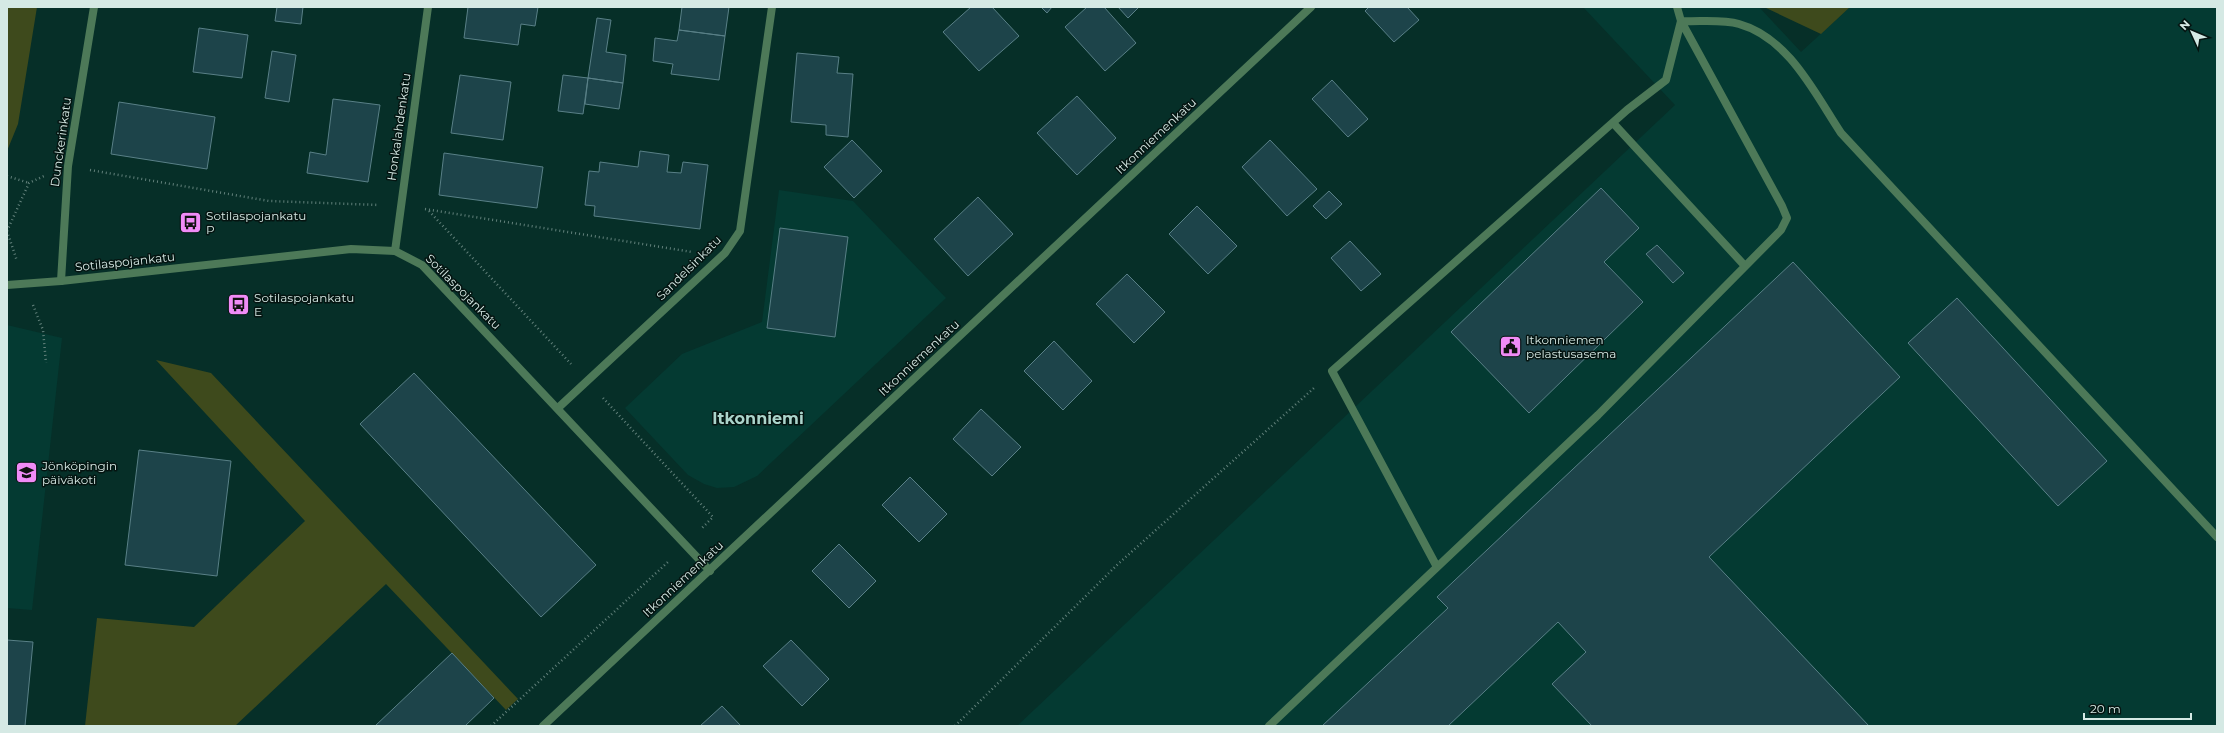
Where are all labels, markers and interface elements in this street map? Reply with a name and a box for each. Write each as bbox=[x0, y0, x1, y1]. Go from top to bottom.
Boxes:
north arrow bbox=[2172, 12, 2212, 52]
text: N bbox=[2177, 17, 2193, 33]
street label: Honkalahdenkatu bbox=[384, 72, 413, 182]
street label: Itkonniemenkatu bbox=[1112, 94, 1199, 177]
street label: Dunckerinkatu bbox=[47, 96, 74, 188]
place label: Sotilaspojankatu P bbox=[206, 208, 306, 237]
bus stop icon: Sotilaspojankatu P bbox=[178, 210, 204, 236]
street label: Sandelsinkatu bbox=[653, 232, 724, 303]
street label: Sotilaspojankatu bbox=[74, 249, 176, 274]
street label: Sotilaspojankatu bbox=[423, 251, 504, 332]
place label: Sotilaspojankatu E bbox=[254, 290, 354, 319]
bus stop icon: Sotilaspojankatu E bbox=[225, 292, 251, 318]
street label: Itkonniemenkatu bbox=[875, 316, 962, 399]
place label: Itkonniemen pelastusasema bbox=[1526, 332, 1616, 361]
public building icon: Itkonniemen pelastusasema bbox=[1497, 334, 1523, 360]
district label: Itkonniemi bbox=[712, 409, 804, 428]
place label: Jönköpingin päiväkoti bbox=[41, 458, 117, 487]
school or university icon: Jönköpingin päiväkoti bbox=[14, 460, 40, 486]
street label: Itkonniemenkatu bbox=[639, 537, 726, 620]
scale bar bbox=[2084, 695, 2191, 721]
text: 20 m bbox=[2090, 701, 2121, 716]

